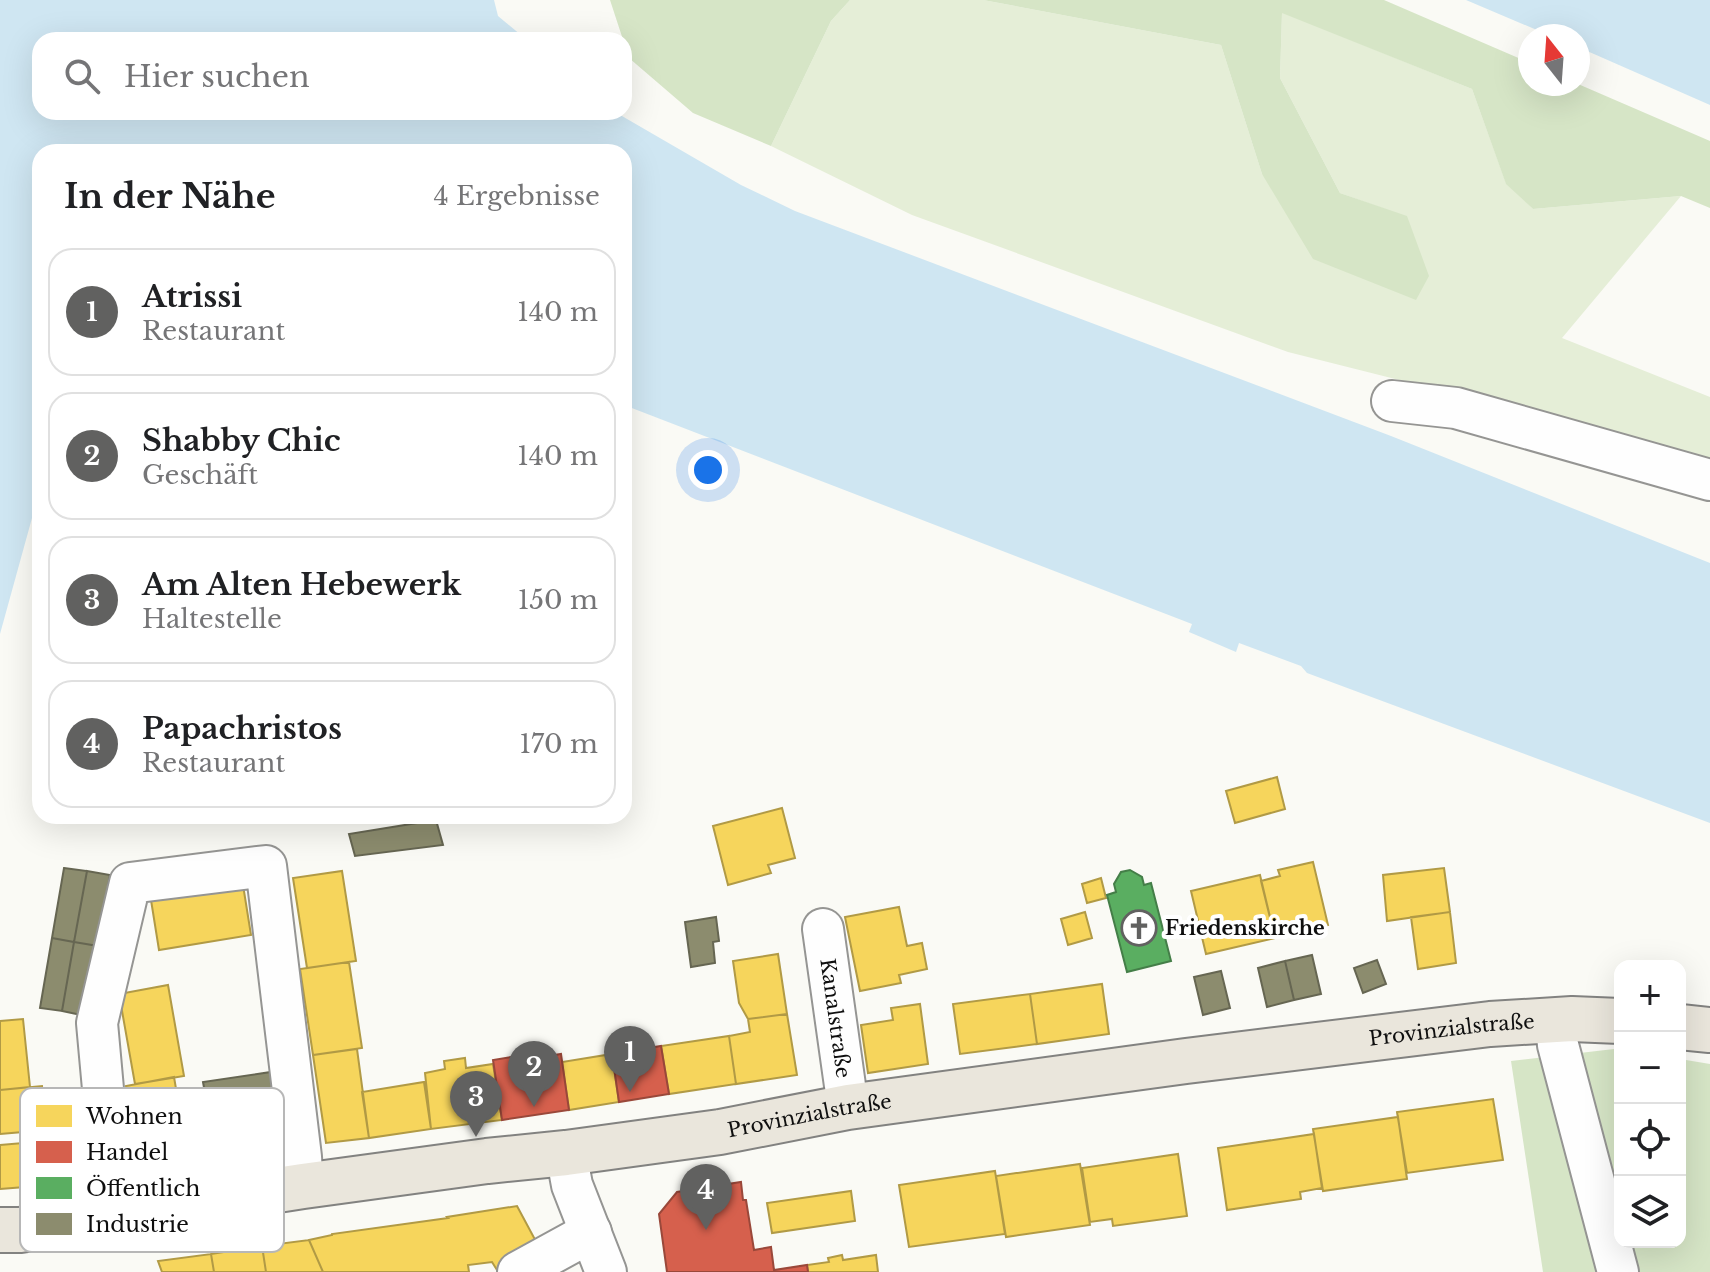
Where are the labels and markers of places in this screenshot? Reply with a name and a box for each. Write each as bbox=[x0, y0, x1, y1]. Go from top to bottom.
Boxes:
church icon: Friedenskirche bbox=[1120, 909, 1158, 947]
place label: Friedenskirche bbox=[1165, 916, 1325, 940]
pin: 1 bbox=[604, 1026, 656, 1092]
pin: 2 bbox=[508, 1041, 560, 1107]
pin: 3 bbox=[450, 1071, 502, 1137]
pin: 4 bbox=[680, 1164, 732, 1230]

